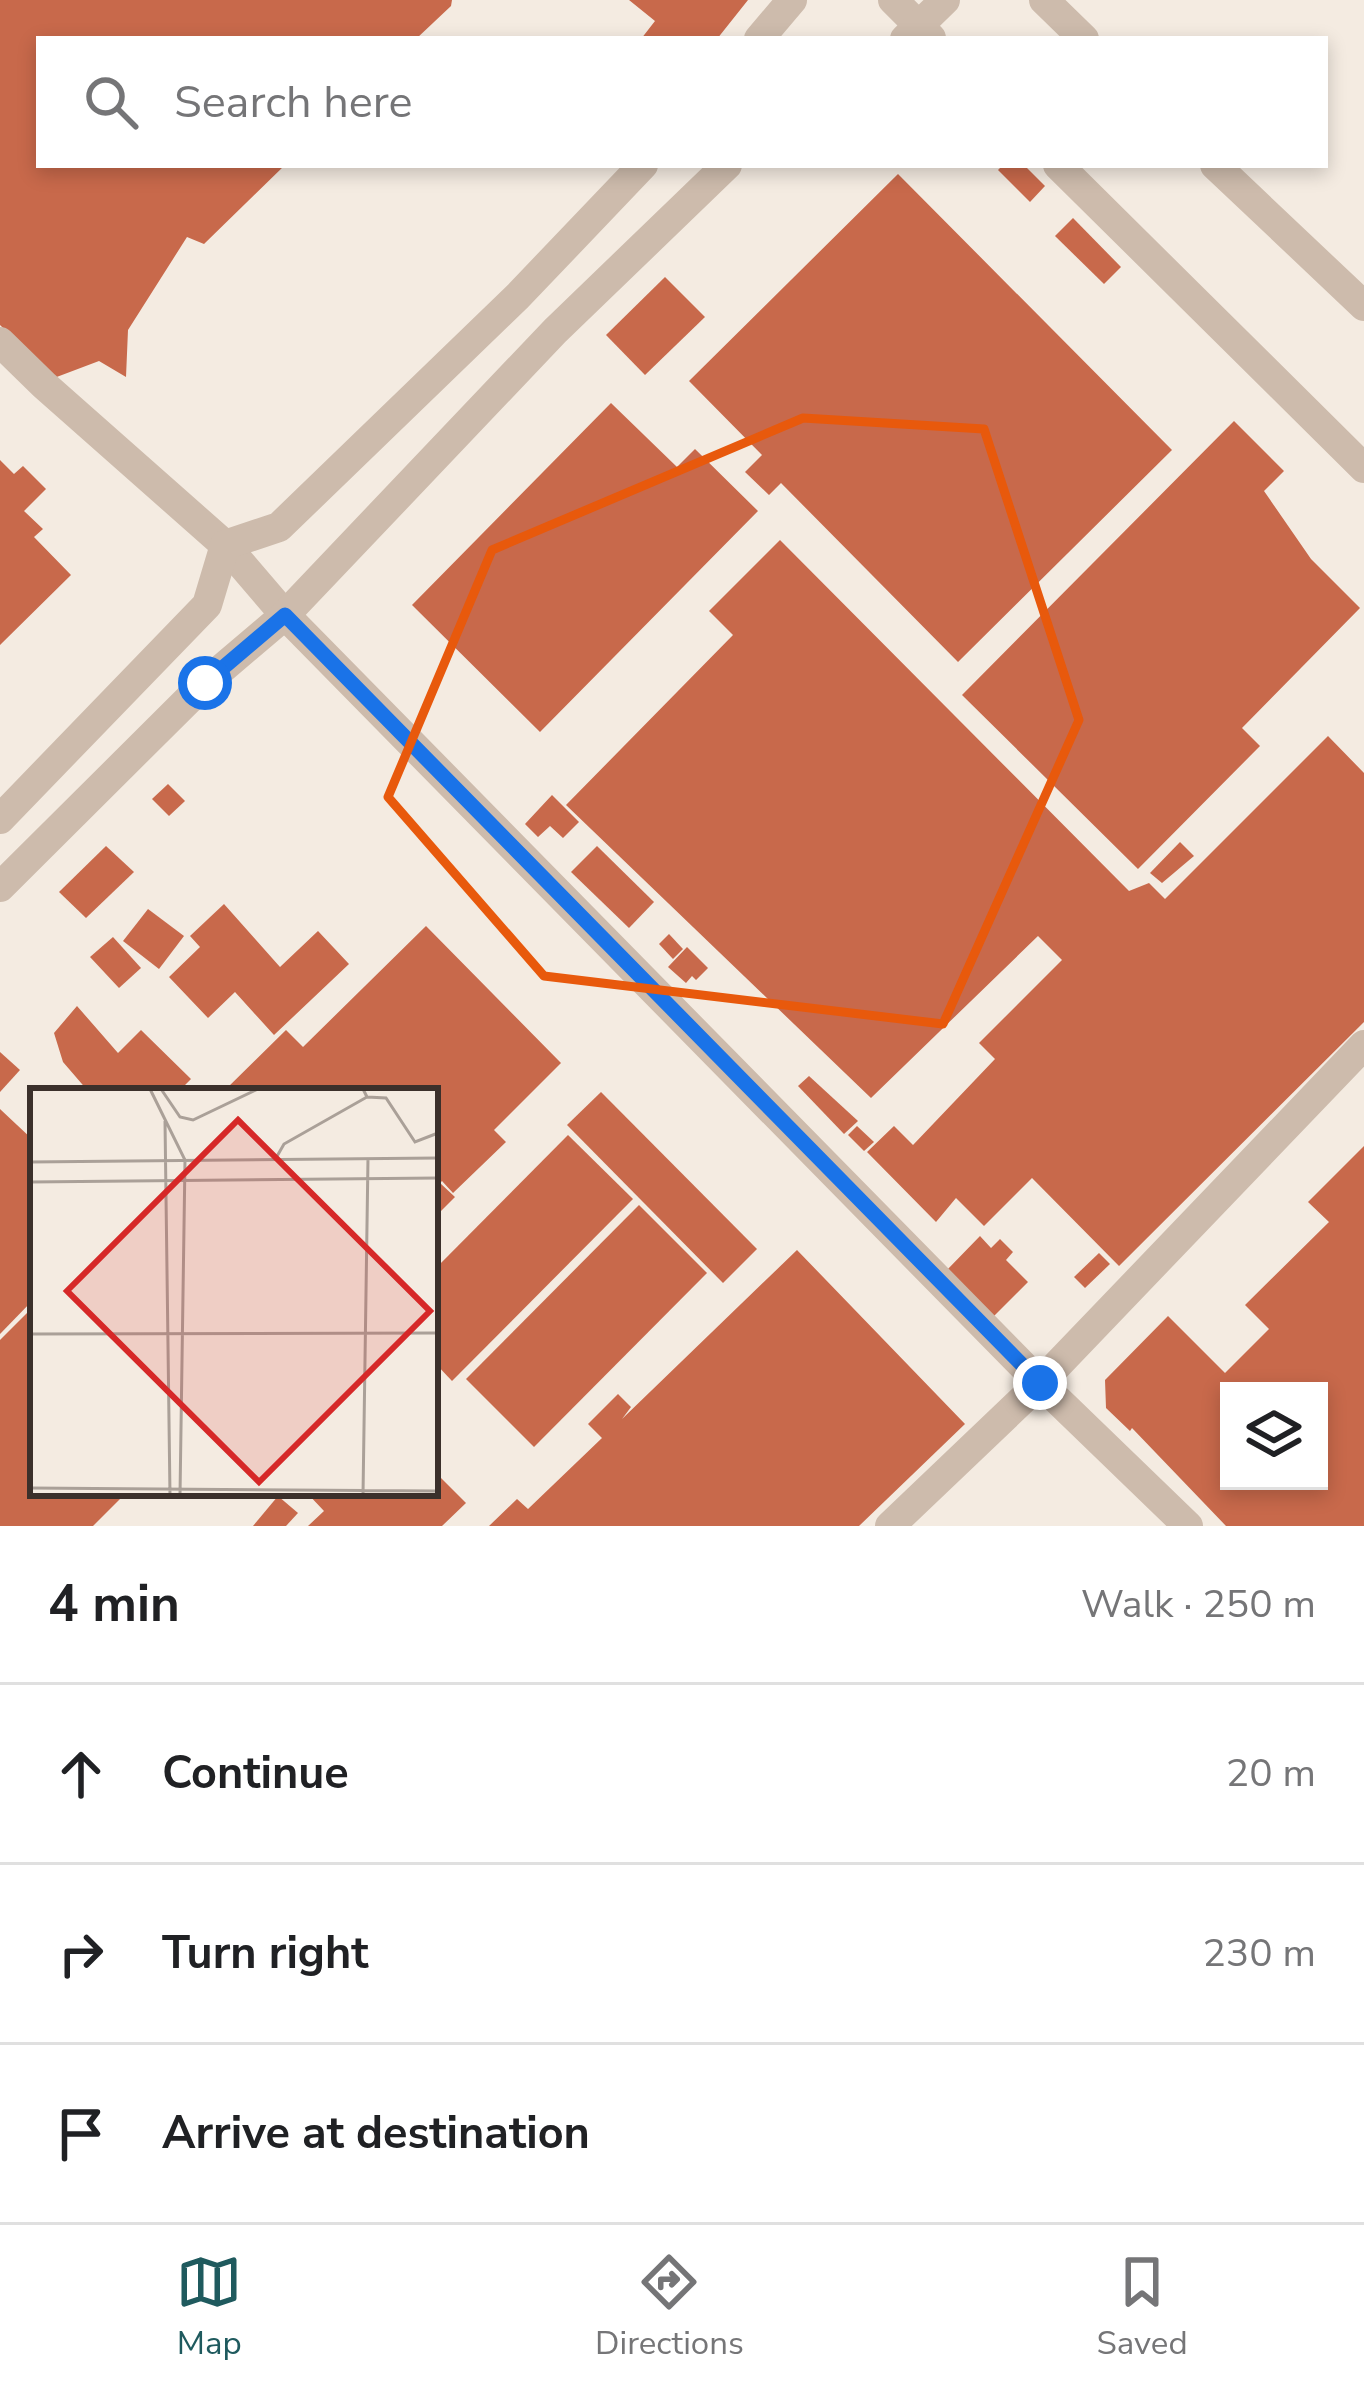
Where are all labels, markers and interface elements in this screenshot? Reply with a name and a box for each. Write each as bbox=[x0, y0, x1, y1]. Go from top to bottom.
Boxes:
search box bbox=[36, 36, 1328, 168]
icon: search bbox=[78, 69, 144, 135]
text: Search here bbox=[174, 72, 413, 133]
route start bbox=[178, 656, 232, 710]
inset map bbox=[30, 1088, 438, 1496]
route end bbox=[1013, 1356, 1067, 1410]
map controls bbox=[1220, 1382, 1328, 1490]
button: layers bbox=[1220, 1382, 1328, 1490]
text: 4 min bbox=[48, 1569, 180, 1639]
text: Walk · 250 m bbox=[1081, 1578, 1316, 1631]
icon: ahead bbox=[48, 1741, 114, 1807]
text: Continue bbox=[162, 1743, 349, 1804]
text: 20 m bbox=[1226, 1747, 1316, 1800]
icon: right bbox=[48, 1921, 114, 1987]
text: Turn right bbox=[162, 1923, 369, 1984]
text: 230 m bbox=[1202, 1927, 1316, 1980]
icon: arrive bbox=[48, 2101, 114, 2167]
text: Arrive at destination bbox=[162, 2103, 590, 2164]
tab: Map bbox=[176, 2249, 242, 2366]
tab: Directions bbox=[595, 2249, 744, 2366]
tab: Saved bbox=[1096, 2249, 1188, 2366]

